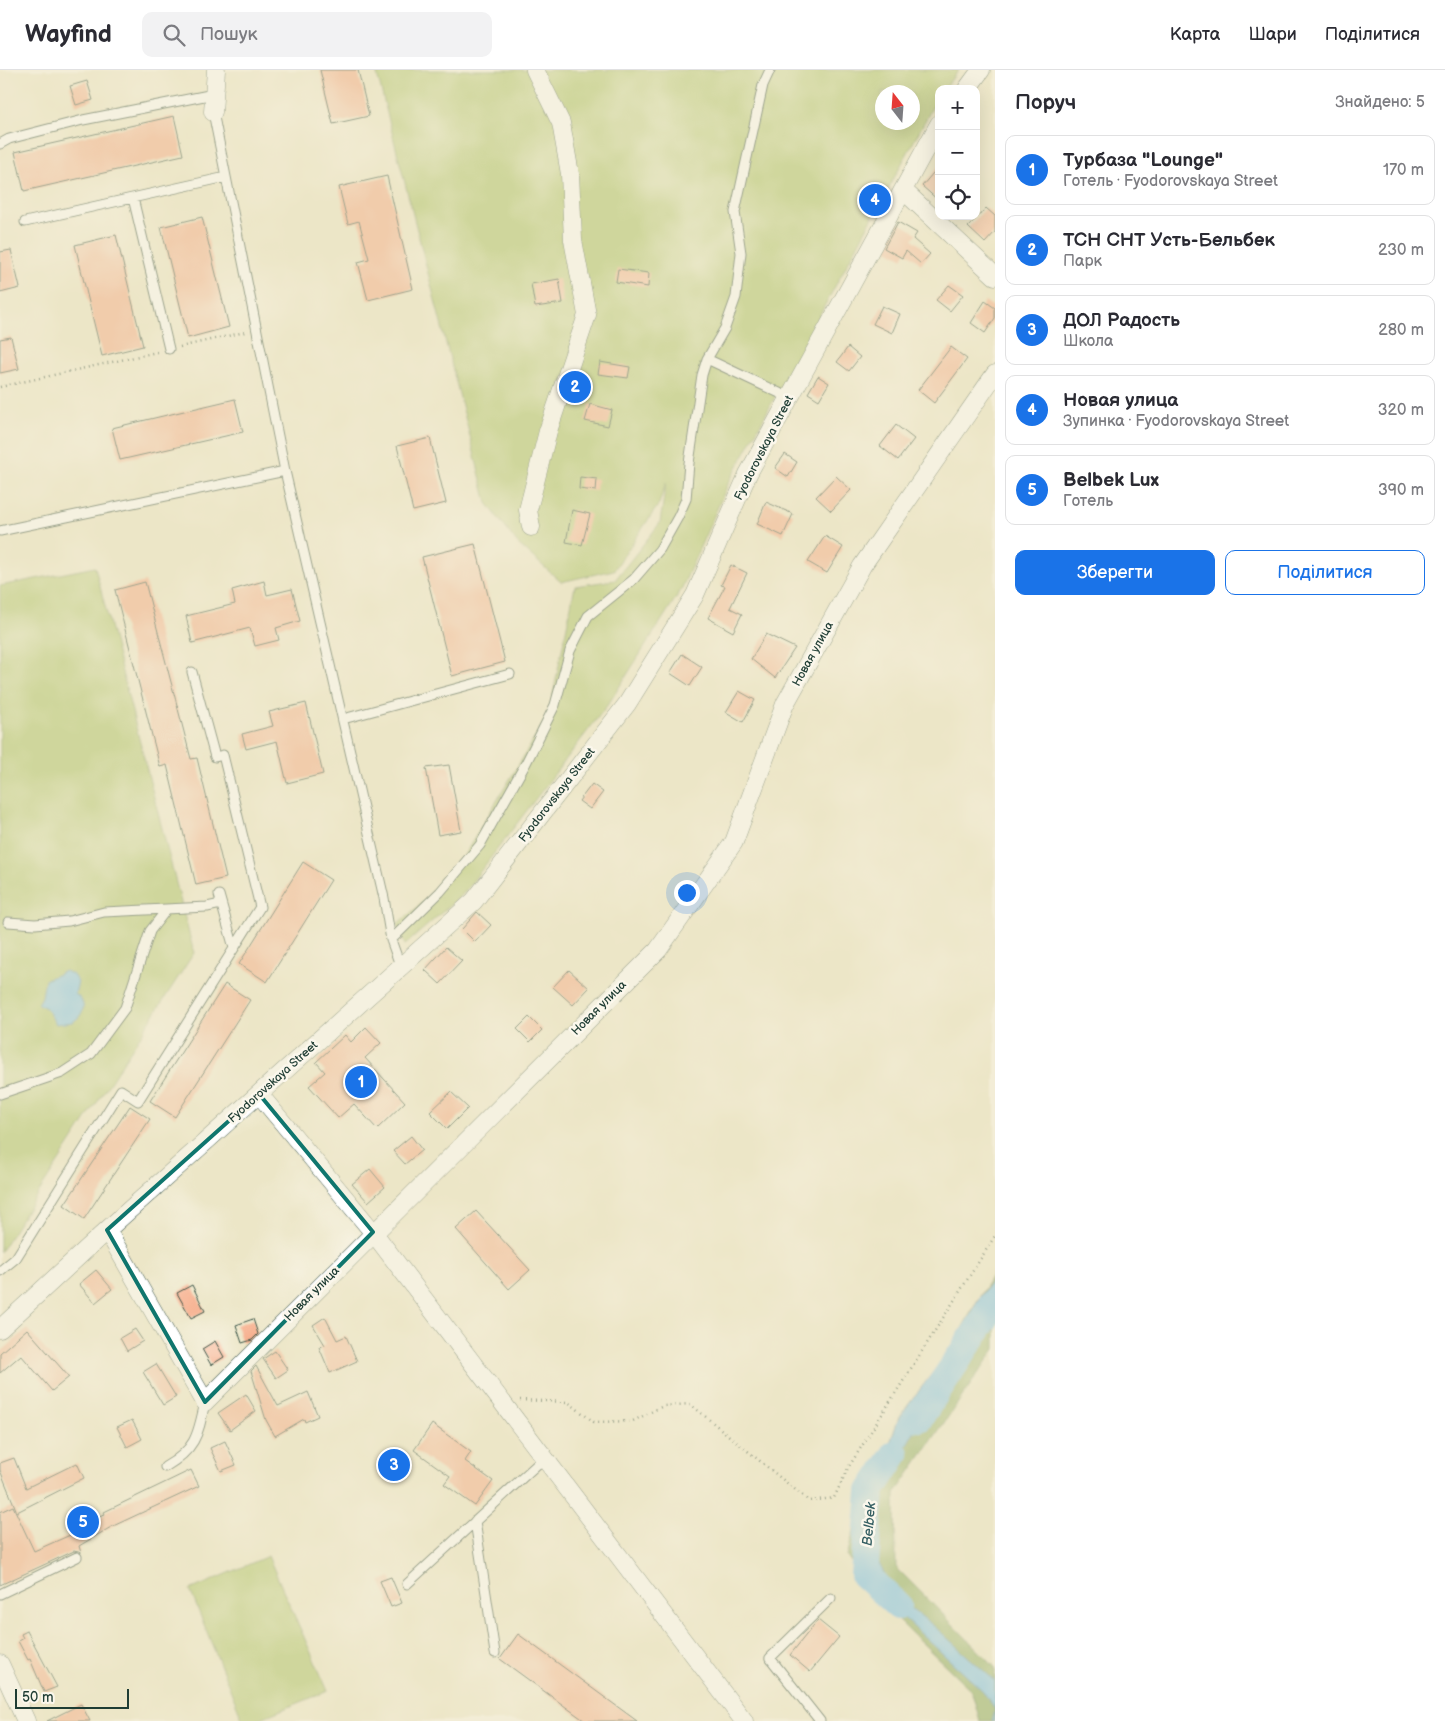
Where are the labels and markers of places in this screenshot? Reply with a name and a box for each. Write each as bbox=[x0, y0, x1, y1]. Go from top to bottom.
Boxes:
pin: 4 bbox=[859, 181, 891, 219]
pin: 2 bbox=[559, 368, 591, 406]
pin: 1 bbox=[345, 1063, 377, 1101]
pin: 3 bbox=[378, 1446, 410, 1484]
pin: 5 bbox=[67, 1503, 99, 1541]

